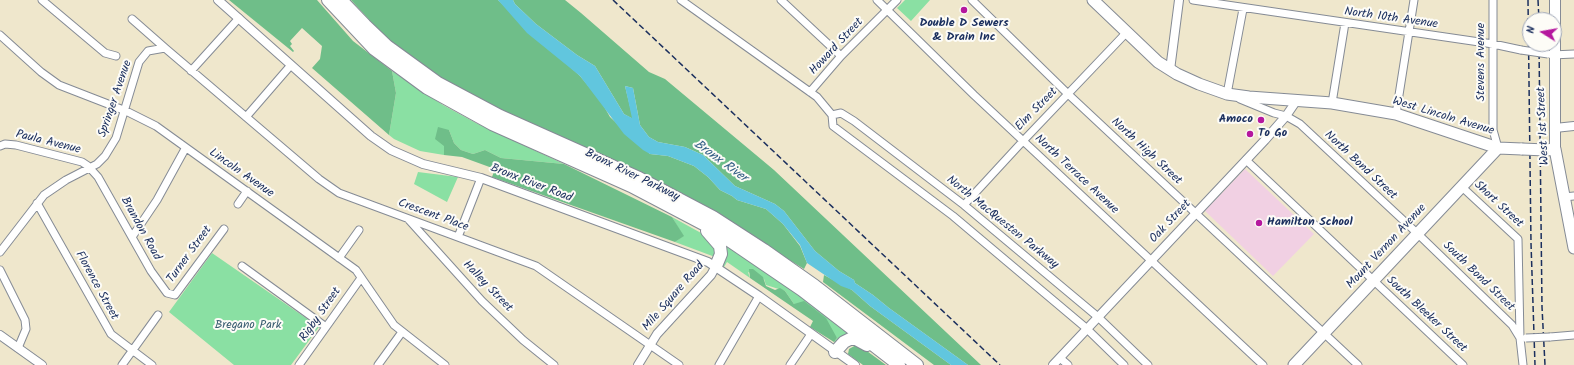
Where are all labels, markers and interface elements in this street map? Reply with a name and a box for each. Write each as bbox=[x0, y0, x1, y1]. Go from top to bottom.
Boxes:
marker: Double D Sewers & Drain Inc bbox=[959, 5, 969, 15]
street label: North 10th Avenue bbox=[1343, 5, 1439, 33]
north arrow bbox=[1522, 12, 1562, 52]
street label: Howard Street bbox=[807, 16, 867, 78]
place label: Double D Sewers & Drain Inc bbox=[919, 17, 1009, 45]
street label: Stevens Avenue bbox=[1475, 23, 1489, 101]
text: N bbox=[1522, 25, 1541, 35]
street label: Springer Avenue bbox=[96, 59, 136, 139]
street label: Elm Street bbox=[1013, 85, 1061, 135]
street label: West 1st Street bbox=[1535, 87, 1553, 165]
street label: West Lincoln Avenue bbox=[1390, 95, 1496, 139]
place label: Amoco bbox=[1219, 113, 1253, 127]
street label: North High Street bbox=[1108, 115, 1184, 189]
marker: Amoco bbox=[1256, 115, 1266, 125]
place label: To Go bbox=[1258, 127, 1287, 141]
street label: Paula Avenue bbox=[14, 128, 82, 158]
marker: To Go bbox=[1245, 129, 1255, 139]
street label: North Bond Street bbox=[1321, 129, 1399, 203]
street label: North Terrace Avenue bbox=[1031, 132, 1121, 218]
water label: Bronx River bbox=[690, 137, 750, 187]
street label: Lincoln Avenue bbox=[206, 146, 276, 202]
street label: Bronx River Parkway bbox=[582, 147, 682, 205]
street label: Bronx River Road bbox=[488, 162, 574, 206]
street label: North MacQuesten Parkway bbox=[943, 173, 1061, 273]
street label: Short Street bbox=[1470, 179, 1526, 231]
street label: Brandon Road bbox=[117, 195, 163, 263]
street label: Crescent Place bbox=[396, 197, 470, 235]
street label: Oak Street bbox=[1147, 197, 1195, 247]
street label: Mount Vernon Avenue bbox=[1344, 202, 1430, 292]
place label: Hamilton School bbox=[1267, 216, 1353, 230]
marker: Hamilton School bbox=[1254, 218, 1264, 228]
street label: Turner Street bbox=[164, 224, 216, 286]
street label: South Bond Street bbox=[1439, 239, 1517, 315]
street label: Florence Street bbox=[71, 249, 121, 323]
street label: Halley Street bbox=[459, 258, 515, 316]
street label: Mile Square Road bbox=[640, 259, 708, 335]
street label: South Bleeker Street bbox=[1383, 274, 1469, 356]
street label: Rigby Street bbox=[297, 285, 345, 345]
park label: Bregano Park bbox=[215, 319, 281, 333]

